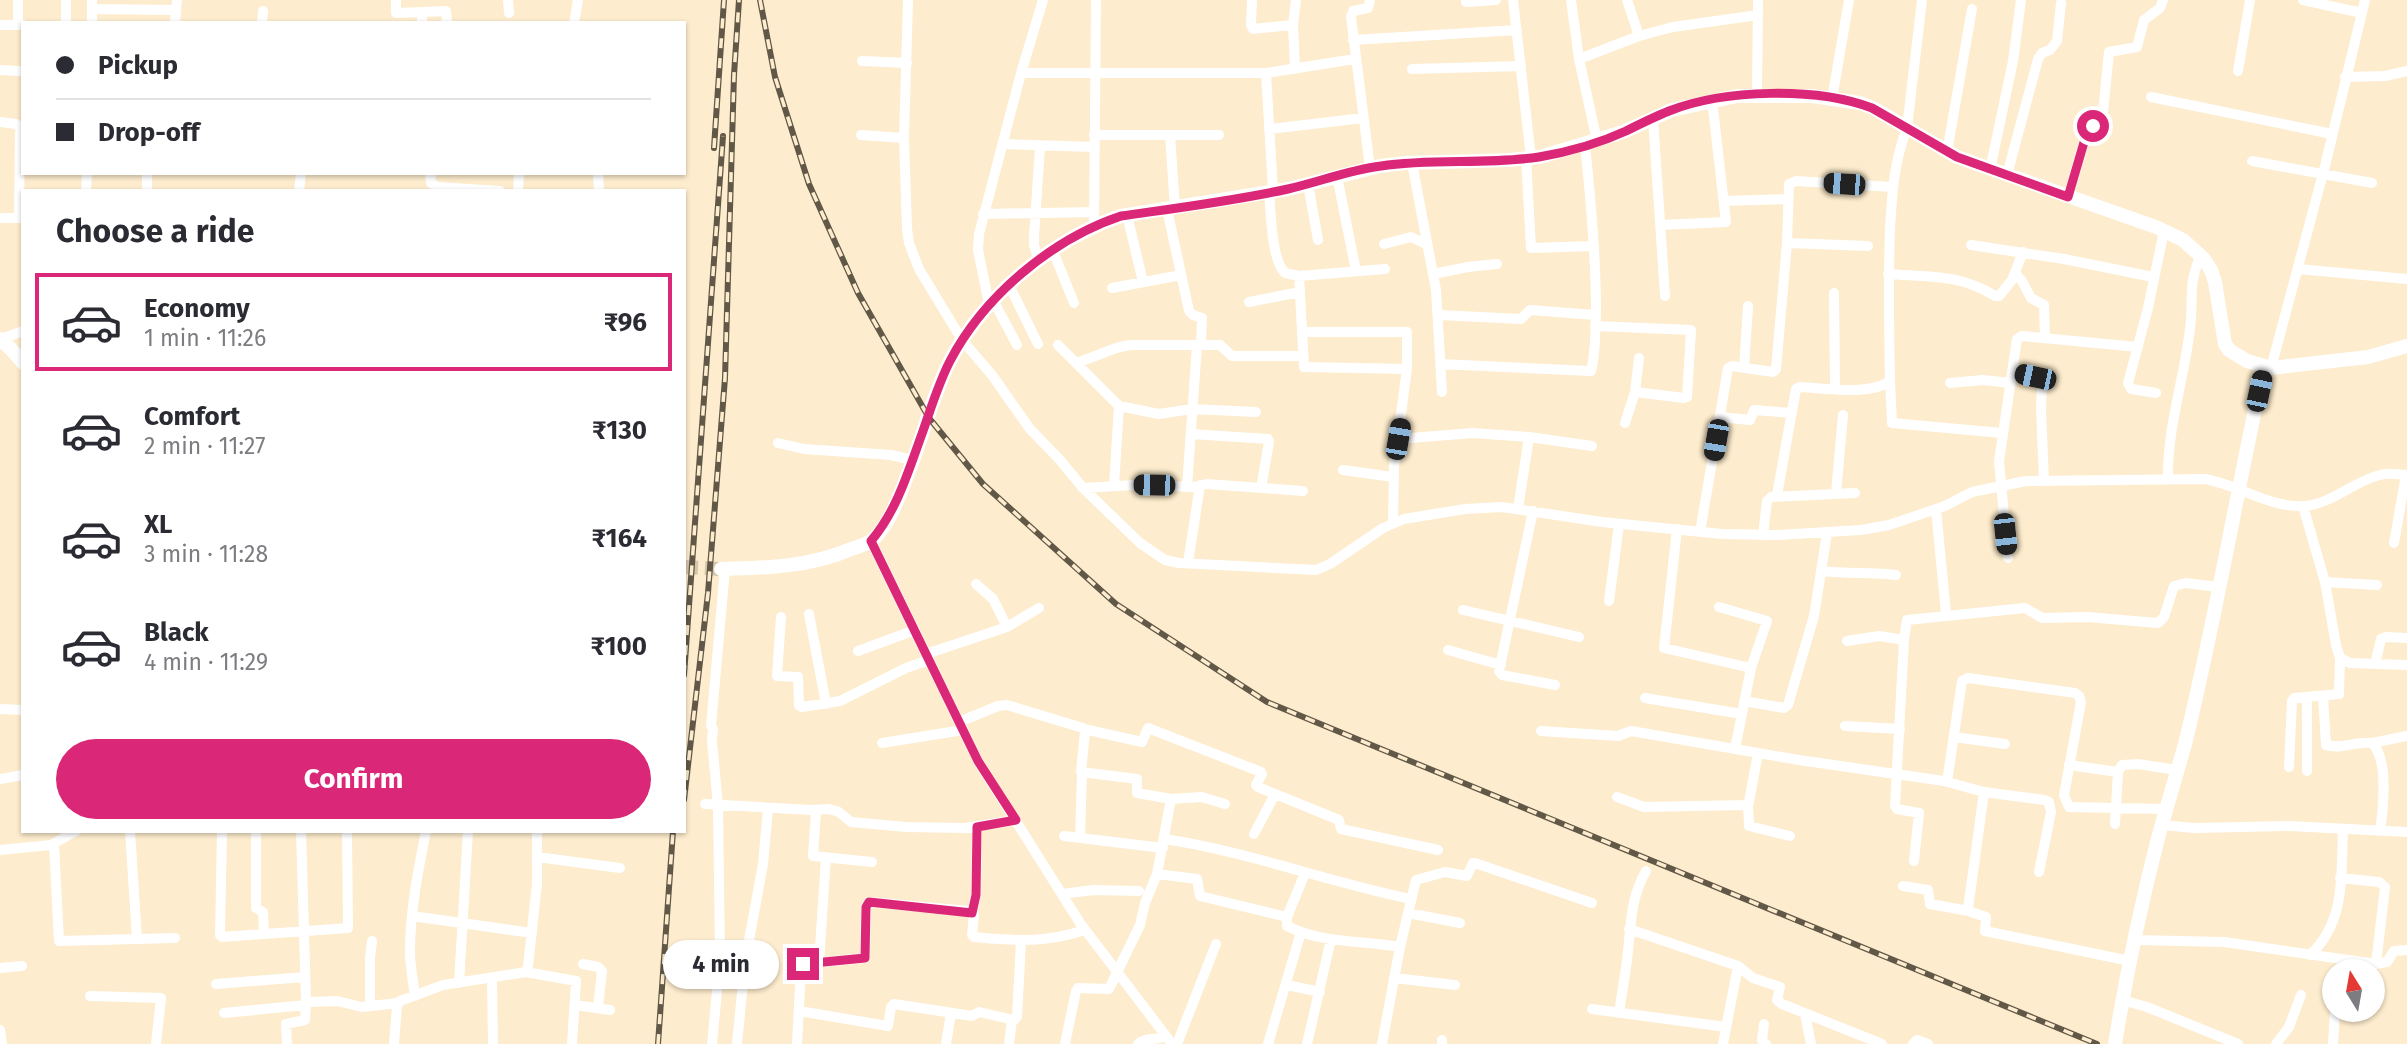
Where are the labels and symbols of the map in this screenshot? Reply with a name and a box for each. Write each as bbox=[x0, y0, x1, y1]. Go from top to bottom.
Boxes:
route start bbox=[2077, 110, 2109, 142]
car bbox=[1823, 172, 1866, 196]
car bbox=[2013, 362, 2058, 392]
car bbox=[2245, 368, 2274, 414]
car bbox=[1385, 416, 1412, 462]
car bbox=[1703, 417, 1730, 463]
car bbox=[1133, 474, 1176, 496]
car bbox=[1993, 512, 2018, 556]
callout: 4 min bbox=[663, 940, 778, 988]
route end bbox=[787, 948, 819, 980]
north arrow bbox=[2322, 959, 2385, 1022]

